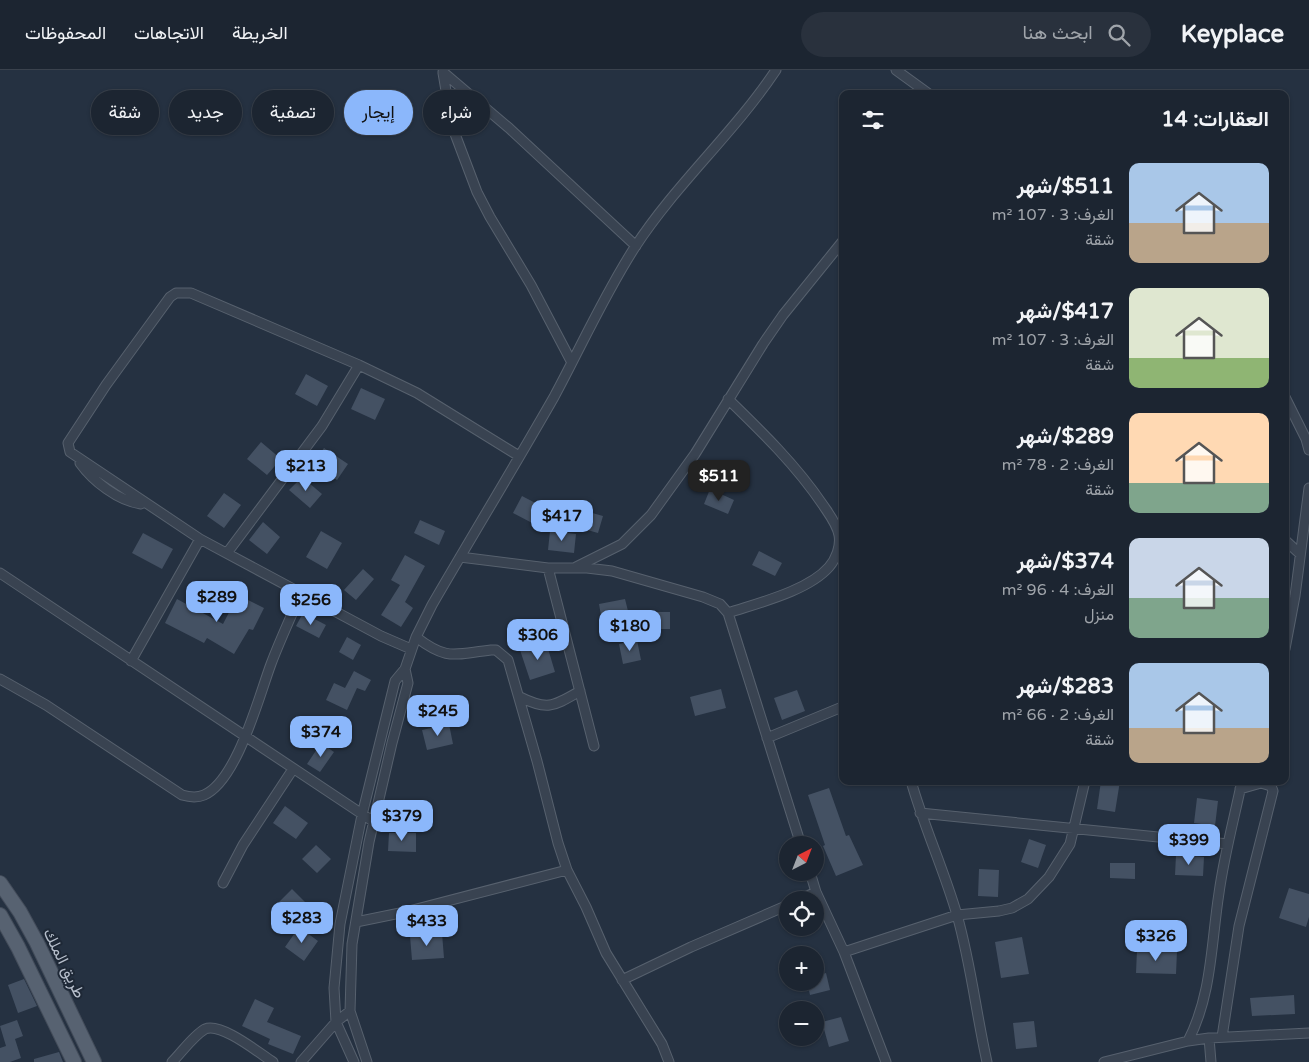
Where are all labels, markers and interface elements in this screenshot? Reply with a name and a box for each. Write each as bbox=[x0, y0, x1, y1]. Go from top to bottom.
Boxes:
search box bbox=[801, 12, 1151, 57]
text: Keyplace bbox=[1181, 20, 1284, 49]
icon: search bbox=[1105, 21, 1133, 49]
text: المحفوظات bbox=[25, 22, 106, 44]
text: الاتجاهات bbox=[134, 22, 204, 44]
text: الخريطة bbox=[232, 22, 288, 44]
text: ابحث هنا bbox=[1023, 22, 1093, 44]
chip: شقة bbox=[91, 90, 159, 135]
chip: جديد bbox=[169, 90, 242, 135]
chip: تصفية bbox=[252, 90, 334, 135]
chip: إيجار bbox=[344, 90, 413, 135]
chip: شراء bbox=[423, 90, 490, 135]
icon: filters bbox=[859, 106, 887, 134]
text: العقارات: 14 bbox=[1161, 107, 1269, 132]
text: $511/شهر bbox=[1017, 174, 1114, 199]
icon: home bbox=[1169, 183, 1229, 243]
text: الغرف: 3 · 107 m² bbox=[992, 205, 1114, 225]
text: شقة bbox=[1085, 230, 1114, 250]
text: $417/شهر bbox=[1017, 299, 1114, 324]
icon: home bbox=[1169, 308, 1229, 368]
text: الغرف: 3 · 107 m² bbox=[992, 330, 1114, 350]
text: شقة bbox=[1085, 355, 1114, 375]
text: $289/شهر bbox=[1017, 424, 1114, 449]
icon: home bbox=[1169, 433, 1229, 493]
pin: $213 bbox=[276, 450, 336, 492]
text: الغرف: 2 · 78 m² bbox=[1002, 455, 1114, 475]
text: $213 bbox=[286, 456, 326, 476]
pin: $511 bbox=[689, 460, 749, 502]
text: $511 bbox=[699, 466, 739, 486]
text: شقة bbox=[1085, 480, 1114, 500]
pin: $417 bbox=[532, 500, 592, 542]
text: $417 bbox=[542, 506, 582, 526]
text: $374/شهر bbox=[1017, 549, 1114, 574]
icon: home bbox=[1169, 558, 1229, 618]
pin: $289 bbox=[187, 580, 247, 623]
text: الغرف: 4 · 96 m² bbox=[1002, 580, 1114, 600]
pin: $256 bbox=[281, 584, 341, 626]
text: $289 bbox=[197, 587, 237, 607]
text: $256 bbox=[291, 590, 331, 610]
text: منزل bbox=[1084, 605, 1114, 625]
pin: $180 bbox=[600, 610, 660, 652]
text: $180 bbox=[610, 616, 650, 636]
pin: $306 bbox=[508, 618, 568, 661]
text: $306 bbox=[518, 625, 558, 645]
text: $283/شهر bbox=[1017, 674, 1114, 699]
icon: home bbox=[1169, 683, 1229, 743]
pin: $245 bbox=[408, 694, 468, 737]
text: $245 bbox=[418, 701, 458, 721]
text: الغرف: 2 · 66 m² bbox=[1002, 705, 1114, 725]
pin: $374 bbox=[291, 716, 351, 758]
text: $374 bbox=[301, 722, 341, 742]
text: شقة bbox=[1085, 730, 1114, 750]
pin: $379 bbox=[372, 800, 432, 842]
text: $379 bbox=[382, 806, 422, 826]
pin: $399 bbox=[1159, 824, 1219, 866]
text: $399 bbox=[1169, 830, 1209, 850]
north arrow bbox=[779, 836, 824, 881]
map controls bbox=[779, 836, 824, 1046]
button: locate bbox=[779, 891, 824, 936]
pin: $283 bbox=[272, 902, 332, 944]
pin: $433 bbox=[397, 904, 457, 947]
text: $283 bbox=[282, 908, 322, 928]
text: $433 bbox=[407, 911, 447, 931]
pin: $326 bbox=[1126, 920, 1186, 962]
street label: طريق الملك bbox=[39, 925, 90, 1002]
text: $326 bbox=[1136, 926, 1176, 946]
button: + bbox=[779, 946, 824, 991]
button: − bbox=[779, 1001, 824, 1046]

